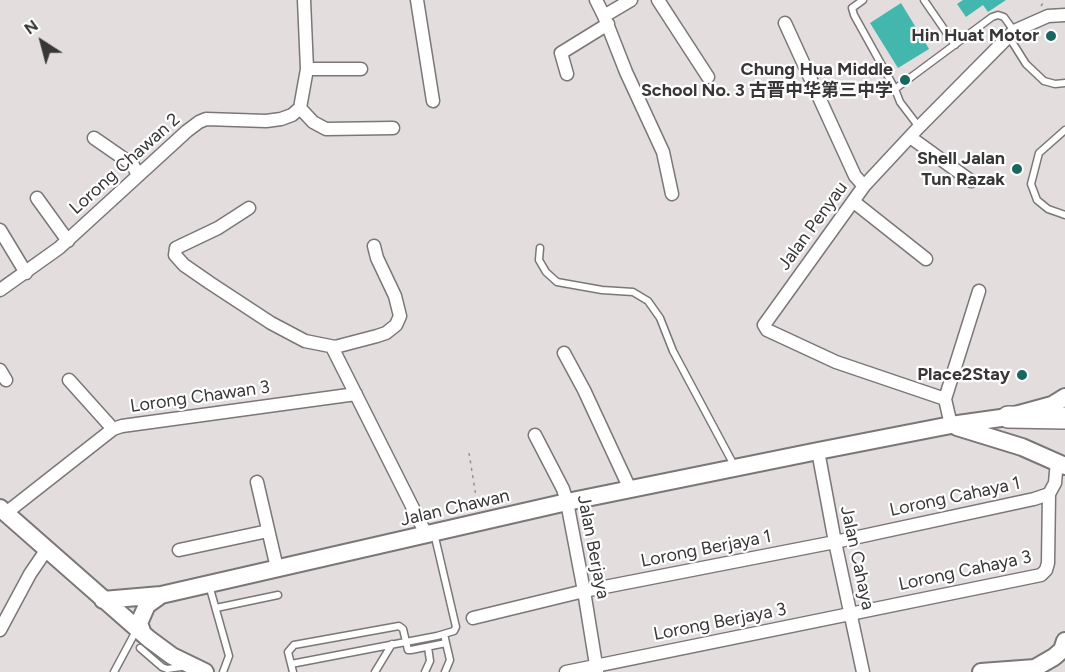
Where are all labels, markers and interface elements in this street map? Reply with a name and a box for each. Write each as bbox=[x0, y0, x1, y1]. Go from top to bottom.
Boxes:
north arrow bbox=[12, 12, 72, 72]
text: N bbox=[21, 16, 42, 38]
place label: Hin Huat Motor bbox=[911, 25, 1039, 47]
marker: Hin Huat Motor bbox=[1044, 29, 1058, 43]
place label: Chung Hua Middle School No. 3 古晋中华第三中学 bbox=[641, 59, 893, 101]
marker: Chung Hua Middle School No. 3 古晋中华第三中学 bbox=[898, 73, 912, 87]
street label: Lorong Chawan 2 bbox=[65, 109, 185, 219]
place label: Shell Jalan Tun Razak bbox=[917, 148, 1005, 190]
marker: Shell Jalan Tun Razak bbox=[1010, 162, 1024, 176]
street label: Jalan Penyau bbox=[774, 177, 852, 275]
place label: Place2Stay bbox=[917, 364, 1010, 386]
marker: Place2Stay bbox=[1015, 368, 1029, 382]
street label: Lorong Chawan 3 bbox=[129, 377, 271, 417]
street label: Lorong Cahaya 1 bbox=[888, 473, 1022, 521]
street label: Jalan Chawan bbox=[398, 485, 512, 531]
street label: Jalan Berjaya bbox=[572, 493, 614, 601]
street label: Jalan Cahaya bbox=[835, 504, 879, 612]
street label: Lorong Berjaya 1 bbox=[639, 526, 773, 572]
street label: Lorong Cahaya 3 bbox=[897, 546, 1033, 596]
street label: Lorong Berjaya 3 bbox=[652, 599, 788, 645]

